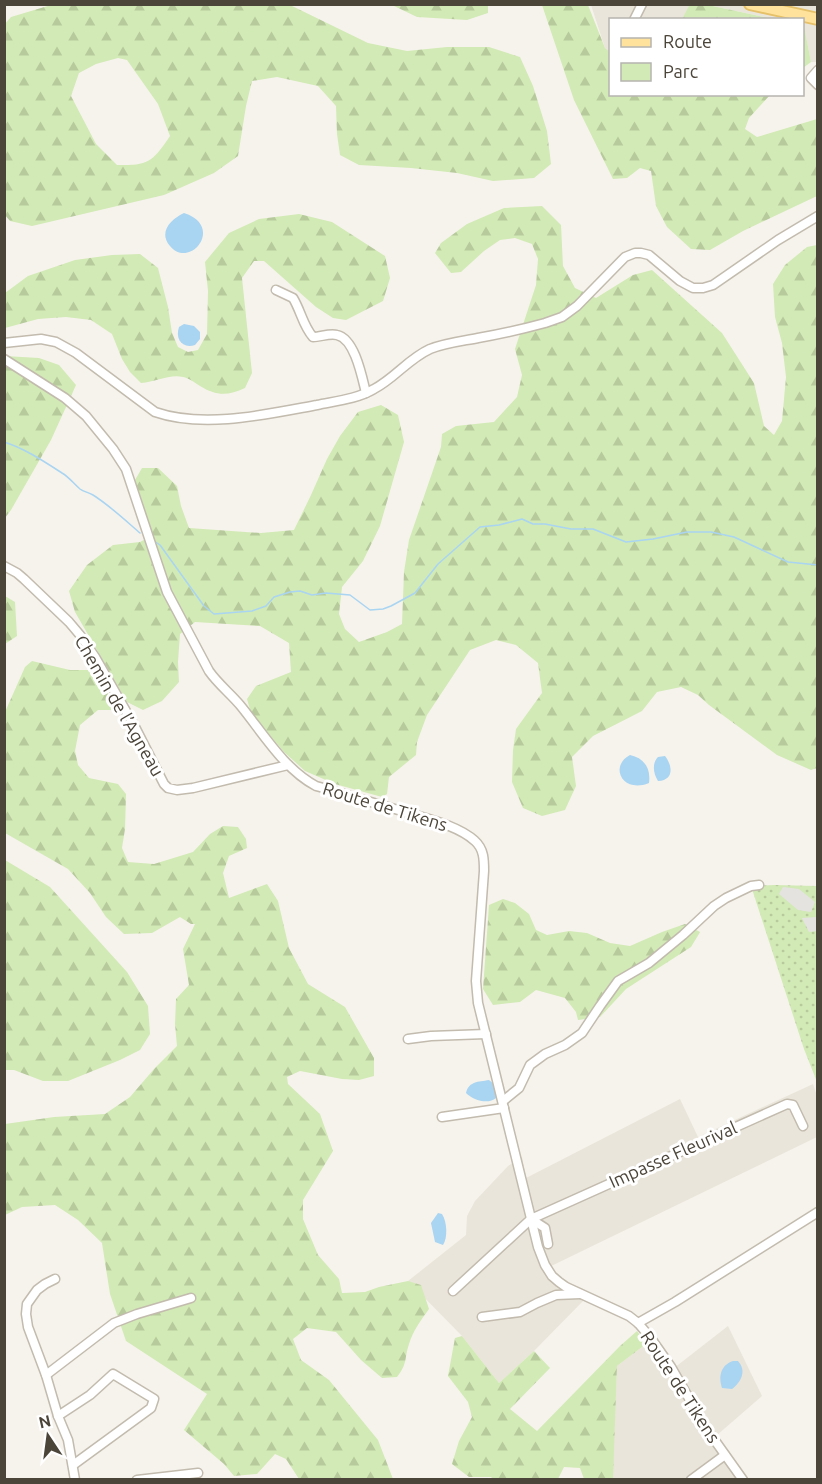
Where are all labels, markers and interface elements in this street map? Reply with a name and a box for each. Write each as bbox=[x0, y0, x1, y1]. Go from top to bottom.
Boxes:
legend bbox=[609, 18, 804, 96]
text: Route bbox=[663, 31, 712, 51]
text: Parc bbox=[663, 61, 698, 81]
street label: Chemin de l’Agneau bbox=[71, 631, 168, 780]
street label: Route de Tikens bbox=[321, 778, 450, 835]
street label: Impasse Fleurival bbox=[606, 1117, 740, 1191]
street label: Route de Tikens bbox=[637, 1327, 725, 1446]
north arrow bbox=[18, 1406, 78, 1466]
text: N bbox=[37, 1411, 52, 1431]

